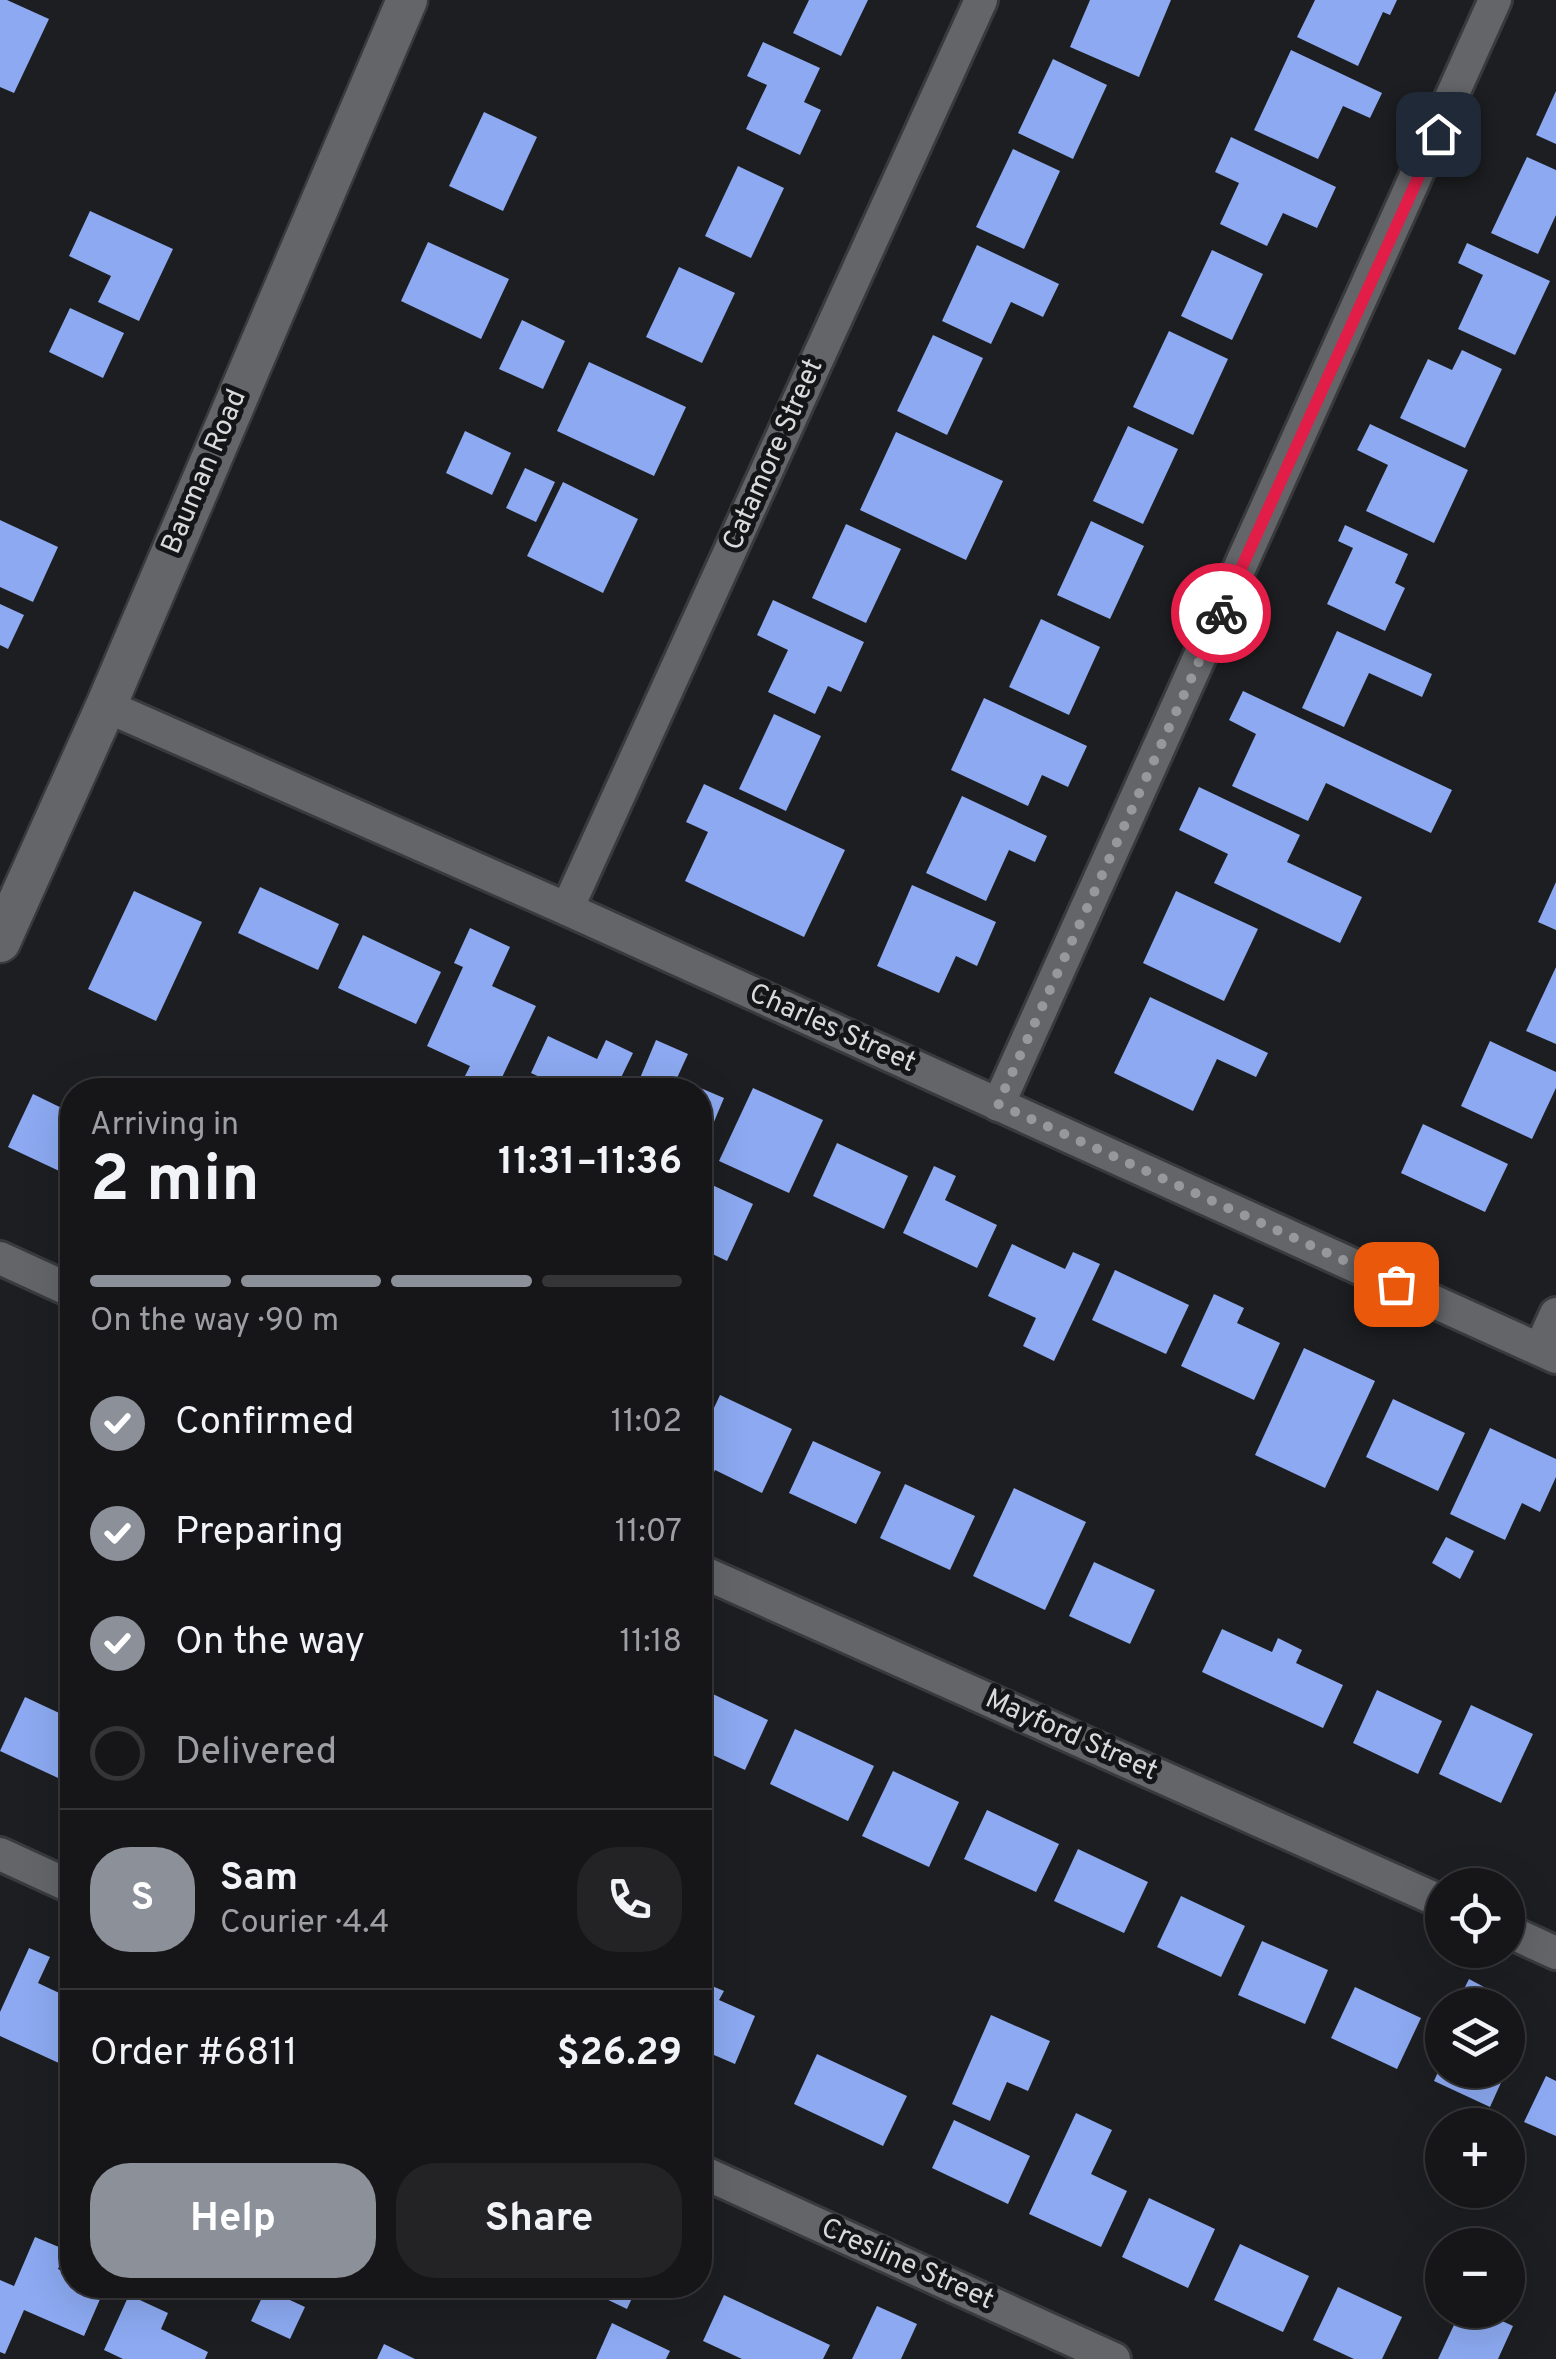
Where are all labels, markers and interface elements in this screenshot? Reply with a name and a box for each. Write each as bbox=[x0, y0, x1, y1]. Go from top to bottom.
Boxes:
pin bbox=[1396, 92, 1481, 177]
icon: home bbox=[1411, 107, 1466, 162]
street label: Catamore Street bbox=[716, 353, 832, 557]
street label: Bauman Road bbox=[154, 384, 256, 560]
courier bbox=[1171, 563, 1271, 663]
icon: bike bbox=[1194, 586, 1249, 641]
street label: Charles Street bbox=[743, 976, 921, 1082]
text: Arriving in bbox=[90, 1106, 239, 1146]
text: 11:31–11:36 bbox=[498, 1139, 682, 1188]
text: 2 min bbox=[90, 1142, 260, 1224]
pin bbox=[1354, 1242, 1439, 1327]
icon: bag bbox=[1369, 1257, 1424, 1312]
text: On the way · 90 m bbox=[90, 1302, 339, 1342]
icon: check bbox=[90, 1396, 145, 1451]
text: Confirmed bbox=[175, 1399, 354, 1448]
text: 11:02 bbox=[611, 1403, 682, 1443]
icon: check bbox=[90, 1506, 145, 1561]
text: Preparing bbox=[175, 1509, 344, 1558]
text: 11:07 bbox=[615, 1513, 682, 1553]
icon: check bbox=[90, 1616, 145, 1671]
text: On the way bbox=[175, 1619, 365, 1668]
text: 11:18 bbox=[619, 1623, 682, 1663]
street label: Mayford Street bbox=[979, 1682, 1163, 1790]
text: Delivered bbox=[175, 1729, 337, 1778]
button: phone bbox=[577, 1847, 682, 1952]
text: Sam bbox=[220, 1855, 298, 1904]
map controls bbox=[1425, 1868, 1525, 2328]
button: locate bbox=[1425, 1868, 1525, 1968]
text: S bbox=[131, 1875, 154, 1924]
text: Courier · 4.4 bbox=[220, 1904, 389, 1944]
button: layers bbox=[1425, 1988, 1525, 2088]
text: Order #6811 bbox=[90, 2030, 298, 2079]
text: $26.29 bbox=[557, 2030, 682, 2079]
button: + bbox=[1425, 2108, 1525, 2208]
button: Help bbox=[90, 2163, 376, 2278]
button: Share bbox=[396, 2163, 682, 2278]
street label: Cresline Street bbox=[815, 2211, 999, 2319]
button: − bbox=[1425, 2228, 1525, 2328]

